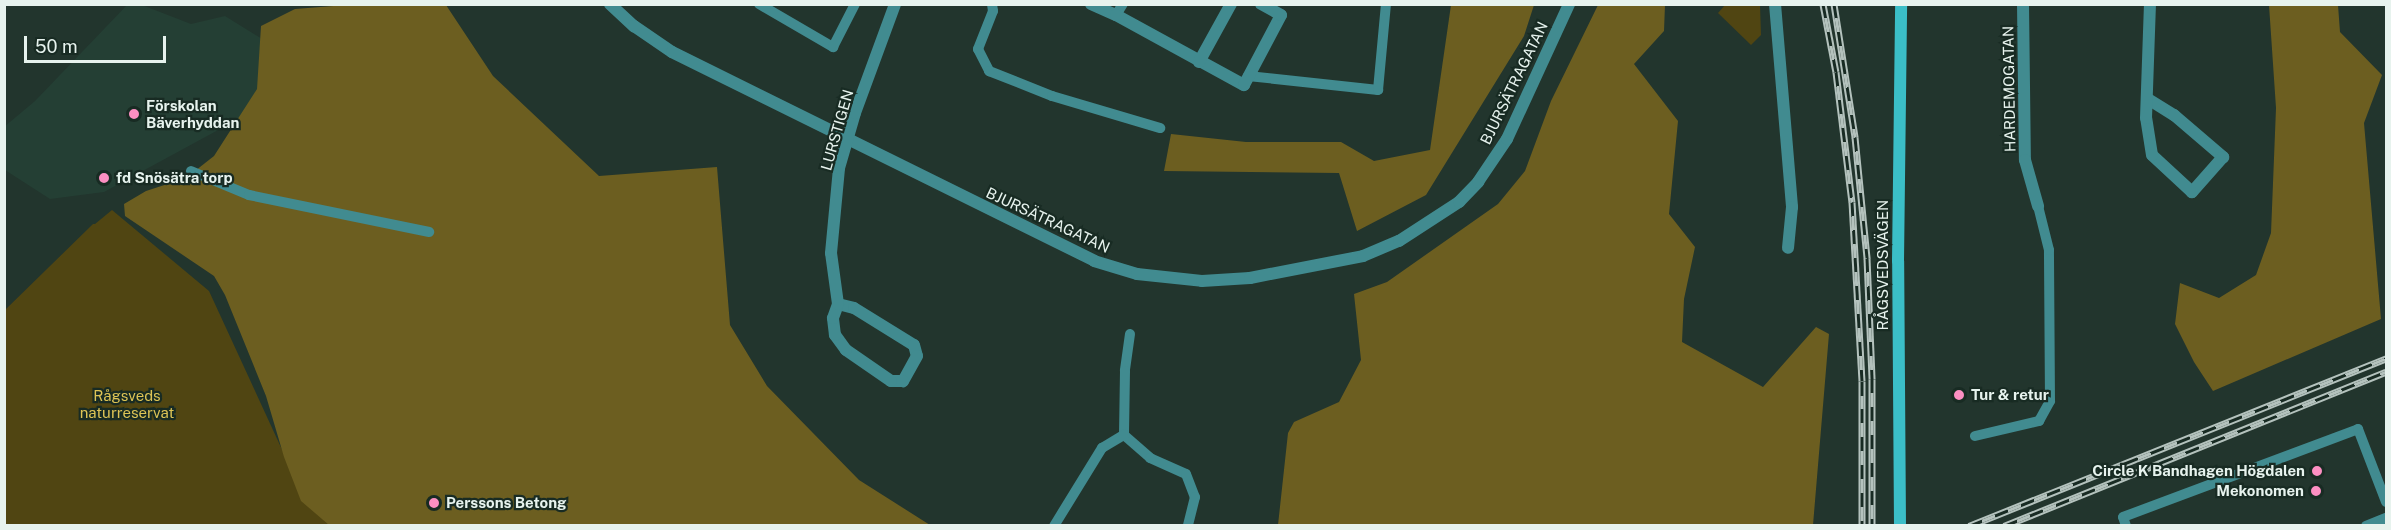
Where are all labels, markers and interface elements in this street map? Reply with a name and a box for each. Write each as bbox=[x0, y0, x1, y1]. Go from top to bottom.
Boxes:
street label: BJURSÄTRAGATAN bbox=[1476, 19, 1552, 147]
scale bar bbox=[27, 24, 170, 62]
street label: HARDEMOGATAN bbox=[1999, 26, 2019, 152]
text: 50 m bbox=[35, 36, 78, 57]
street label: LURSTIGEN bbox=[817, 87, 857, 173]
place label: Förskolan Bäverhyddan bbox=[146, 96, 239, 131]
marker: Förskolan Bäverhyddan bbox=[127, 107, 141, 121]
place label: fd Snösätra torp bbox=[116, 169, 233, 187]
marker: fd Snösätra torp bbox=[97, 171, 111, 185]
street label: BJURSÄTRAGATAN bbox=[983, 183, 1113, 257]
street label: RÅGSVEDSVÄGEN bbox=[1874, 200, 1892, 330]
park label: Rågsveds naturreservat bbox=[80, 386, 174, 421]
place label: Tur & retur bbox=[1971, 386, 2049, 404]
marker: Tur & retur bbox=[1952, 388, 1966, 402]
place label: Circle K Bandhagen Högdalen bbox=[2092, 462, 2305, 480]
marker: Circle K Bandhagen Högdalen bbox=[2310, 464, 2324, 478]
place label: Mekonomen bbox=[2216, 482, 2304, 500]
marker: Mekonomen bbox=[2309, 484, 2323, 498]
place label: Perssons Betong bbox=[446, 494, 567, 512]
marker: Perssons Betong bbox=[427, 496, 441, 510]

